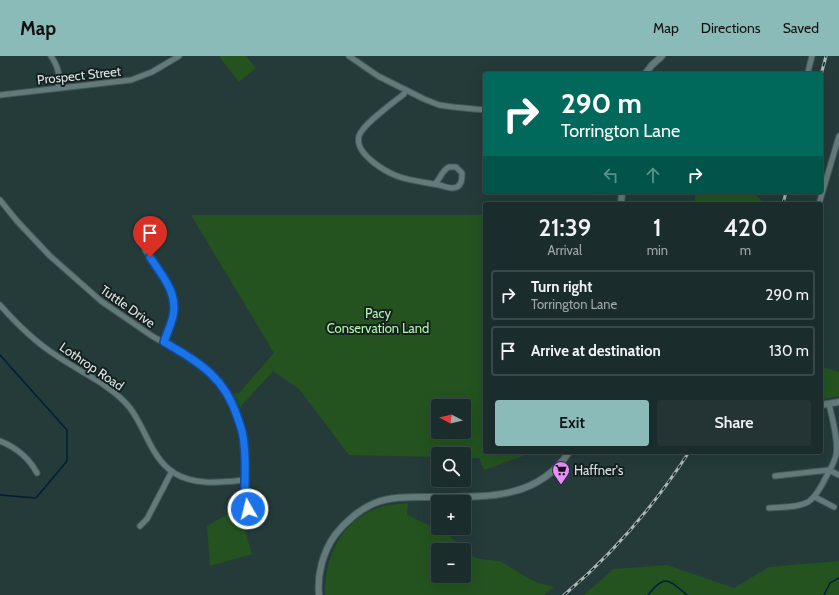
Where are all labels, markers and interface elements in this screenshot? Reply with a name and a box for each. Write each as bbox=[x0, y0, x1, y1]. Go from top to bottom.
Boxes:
text: Map bbox=[20, 17, 56, 40]
text: Map bbox=[653, 19, 679, 37]
text: Directions bbox=[701, 19, 761, 37]
text: Saved bbox=[783, 19, 819, 37]
street label: Prospect Street bbox=[36, 63, 122, 87]
text: 290 m bbox=[561, 86, 642, 120]
icon: right bbox=[495, 88, 547, 140]
text: Torrington Lane bbox=[561, 120, 680, 142]
icon: left bbox=[600, 164, 622, 186]
icon: ahead bbox=[642, 164, 664, 186]
icon: right bbox=[684, 164, 706, 186]
text: 21:39 bbox=[538, 213, 591, 242]
text: 1 bbox=[653, 213, 662, 242]
text: 420 bbox=[723, 213, 768, 242]
pin bbox=[133, 216, 167, 257]
icon: arrive bbox=[139, 222, 161, 244]
text: Arrival bbox=[548, 242, 582, 258]
text: min bbox=[647, 242, 668, 258]
text: m bbox=[740, 242, 751, 258]
text: Turn right bbox=[531, 278, 592, 296]
street label: Tuttle Drive bbox=[98, 281, 159, 331]
icon: right bbox=[497, 284, 519, 306]
text: 290 m bbox=[766, 286, 809, 304]
text: Torrington Lane bbox=[531, 296, 617, 312]
park label: Pacy Conservation Land bbox=[327, 305, 429, 336]
street label: Lothrop Road bbox=[57, 339, 127, 393]
icon: arrive bbox=[497, 340, 519, 362]
text: Arrive at destination bbox=[531, 342, 661, 360]
text: 130 m bbox=[769, 342, 809, 360]
north arrow bbox=[431, 399, 471, 439]
map controls bbox=[431, 399, 471, 583]
button: Exit bbox=[495, 400, 649, 446]
button: Share bbox=[657, 400, 811, 446]
button: search bbox=[431, 447, 471, 487]
supermarket icon: Haffner's bbox=[551, 460, 571, 485]
place label: Haffner's bbox=[574, 462, 624, 478]
position arrow bbox=[227, 488, 269, 530]
button: + bbox=[431, 495, 471, 535]
button: − bbox=[431, 543, 471, 583]

